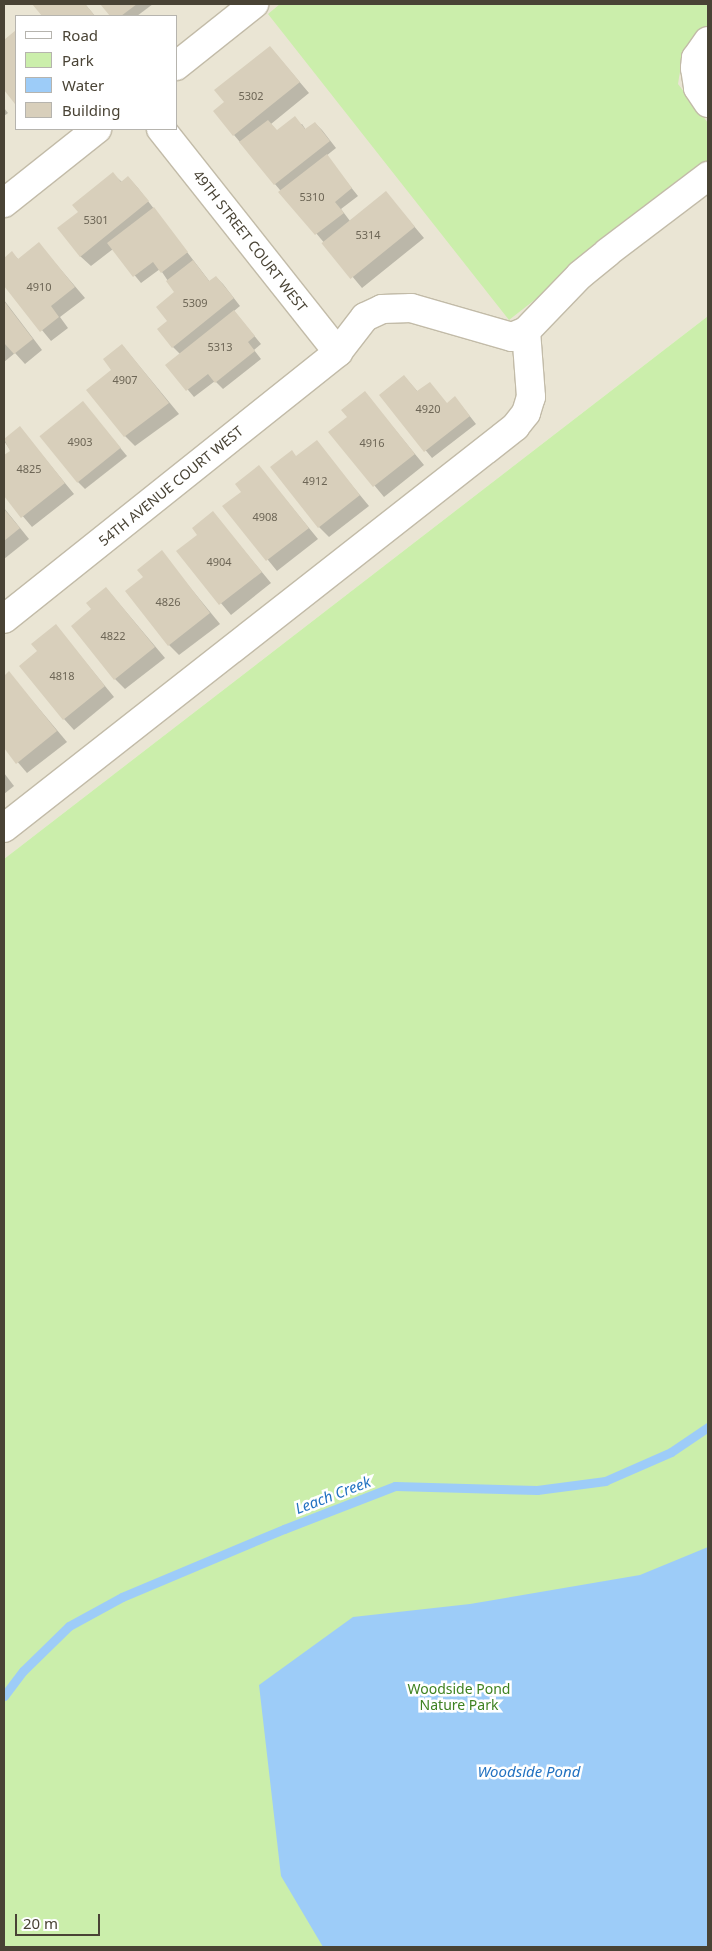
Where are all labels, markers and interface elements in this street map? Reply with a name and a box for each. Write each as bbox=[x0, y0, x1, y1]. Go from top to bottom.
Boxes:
legend bbox=[15, 15, 178, 130]
text: Road bbox=[62, 25, 98, 45]
text: Park bbox=[62, 50, 94, 70]
text: Water bbox=[62, 75, 104, 95]
house number: 5302 bbox=[238, 89, 264, 103]
text: Building bbox=[62, 100, 120, 120]
street label: 49TH STREET COURT WEST bbox=[189, 167, 311, 315]
house number: 5310 bbox=[299, 190, 325, 204]
house number: 5301 bbox=[83, 213, 109, 227]
house number: 5314 bbox=[355, 228, 381, 242]
house number: 4910 bbox=[26, 280, 52, 294]
house number: 5309 bbox=[182, 296, 208, 310]
house number: 5313 bbox=[207, 340, 233, 354]
house number: 4907 bbox=[112, 373, 138, 387]
house number: 4920 bbox=[415, 402, 441, 416]
street label: 54TH AVENUE COURT WEST bbox=[95, 423, 247, 549]
house number: 4903 bbox=[67, 435, 93, 449]
house number: 4916 bbox=[359, 436, 385, 450]
house number: 4825 bbox=[16, 462, 42, 476]
house number: 4912 bbox=[302, 474, 328, 488]
house number: 4908 bbox=[252, 510, 278, 524]
house number: 4904 bbox=[206, 555, 232, 569]
house number: 4826 bbox=[155, 595, 181, 609]
house number: 4822 bbox=[100, 629, 126, 643]
house number: 4818 bbox=[49, 669, 75, 683]
water label: Leach Creek bbox=[293, 1472, 373, 1518]
park label: Woodside Pond Nature Park bbox=[408, 1681, 510, 1714]
water label: Woodside Pond bbox=[478, 1763, 580, 1781]
scale bar bbox=[18, 1904, 102, 1936]
text: 20 m bbox=[23, 1913, 58, 1933]

